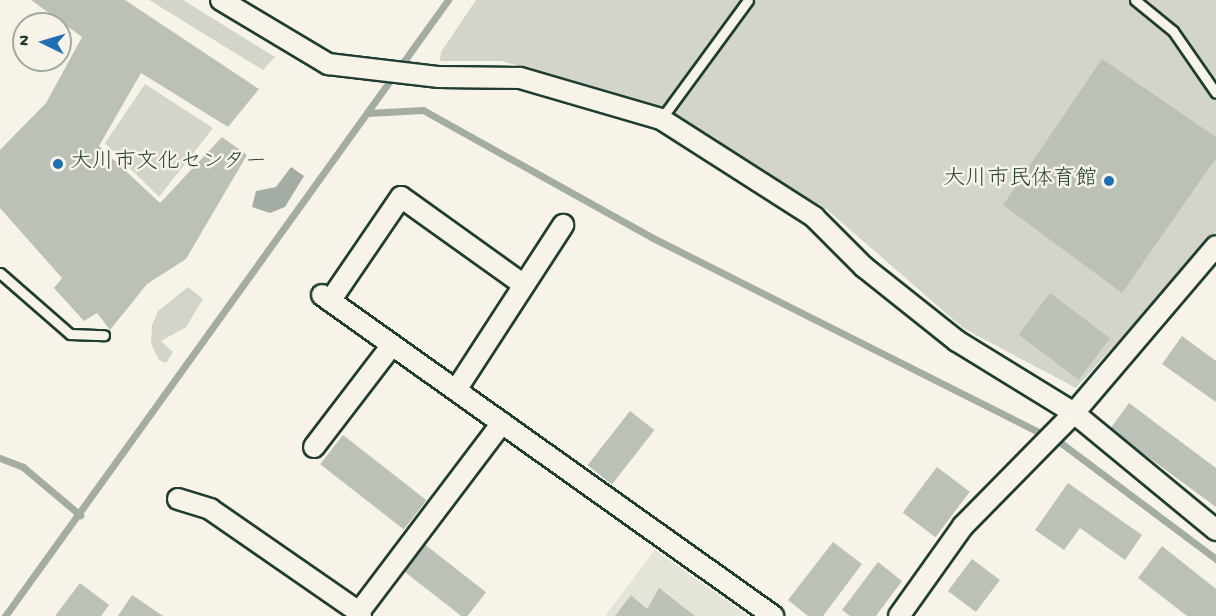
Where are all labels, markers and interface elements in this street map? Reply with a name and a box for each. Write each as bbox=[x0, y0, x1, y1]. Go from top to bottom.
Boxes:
north arrow bbox=[12, 12, 72, 72]
text: N bbox=[16, 35, 35, 47]
place label: 大川市文化センター bbox=[70, 151, 268, 177]
marker: 大川市文化センター bbox=[51, 157, 65, 171]
place label: 大川市民体育館 bbox=[943, 168, 1097, 194]
marker: 大川市民体育館 bbox=[1102, 174, 1116, 188]

